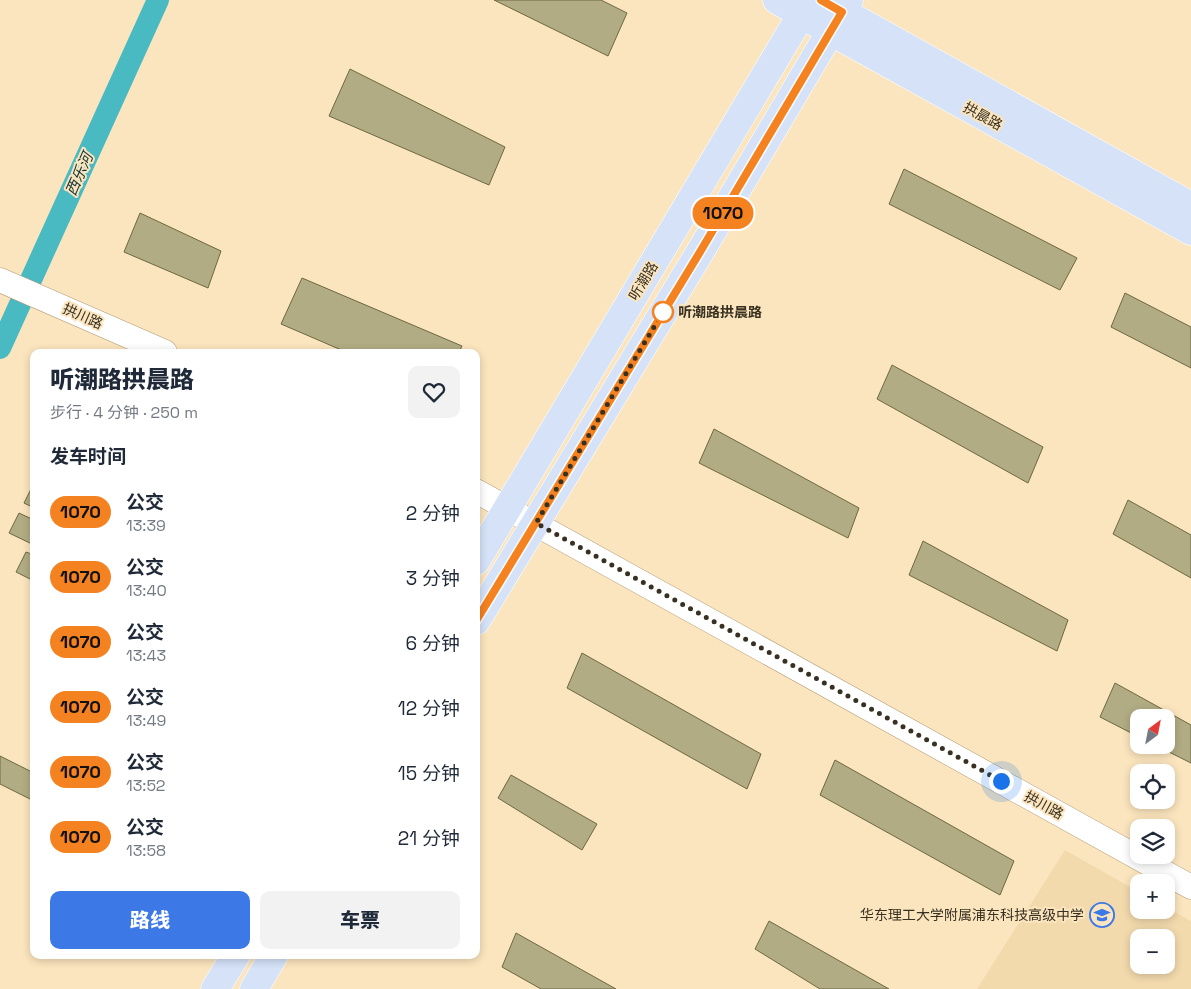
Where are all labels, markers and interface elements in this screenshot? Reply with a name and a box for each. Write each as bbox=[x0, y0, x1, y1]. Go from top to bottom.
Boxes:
street label: 拱晨路 bbox=[960, 98, 1006, 134]
water label: 西乐河 bbox=[61, 147, 98, 198]
line badge: 1070 bbox=[688, 197, 758, 229]
text: 1070 bbox=[702, 201, 744, 224]
street label: 听潮路 bbox=[624, 258, 662, 304]
street label: 拱川路 bbox=[60, 299, 106, 333]
marker: 听潮路拱晨路 bbox=[652, 301, 674, 323]
place label: 听潮路拱晨路 bbox=[678, 303, 762, 321]
text: 听潮路拱晨路 bbox=[50, 364, 194, 395]
button: heart bbox=[408, 366, 460, 418]
text: 步行 · 4 分钟 · 250 m bbox=[50, 402, 198, 423]
text: 发车时间 bbox=[50, 444, 126, 469]
text: 公交 bbox=[126, 490, 164, 515]
text: 1070 bbox=[60, 500, 101, 523]
text: 2 分钟 bbox=[406, 501, 460, 526]
text: 13:39 bbox=[126, 515, 166, 536]
text: 公交 bbox=[126, 555, 164, 580]
text: 1070 bbox=[60, 565, 101, 588]
text: 3 分钟 bbox=[406, 566, 460, 591]
text: 13:40 bbox=[126, 580, 167, 601]
text: 公交 bbox=[126, 620, 164, 645]
text: 1070 bbox=[60, 630, 101, 653]
text: 6 分钟 bbox=[405, 631, 460, 656]
text: 13:43 bbox=[126, 645, 166, 666]
text: 公交 bbox=[126, 685, 164, 710]
text: 1070 bbox=[60, 695, 101, 718]
text: 12 分钟 bbox=[398, 696, 460, 721]
north arrow bbox=[1130, 709, 1175, 754]
map controls bbox=[1130, 709, 1175, 974]
text: 13:49 bbox=[126, 710, 166, 731]
text: 公交 bbox=[126, 750, 164, 775]
text: 1070 bbox=[60, 760, 101, 783]
text: 15 分钟 bbox=[398, 761, 460, 786]
button: locate bbox=[1130, 764, 1175, 809]
your location bbox=[989, 769, 1014, 794]
text: 13:52 bbox=[126, 775, 166, 796]
street label: 拱川路 bbox=[1021, 787, 1067, 823]
text: 公交 bbox=[126, 815, 164, 840]
button: layers bbox=[1130, 819, 1175, 864]
text: 1070 bbox=[60, 825, 101, 848]
text: 21 分钟 bbox=[398, 826, 460, 851]
text: 13:58 bbox=[126, 840, 166, 861]
button: + bbox=[1130, 874, 1175, 919]
button: 路线 bbox=[50, 891, 250, 949]
button: 车票 bbox=[260, 891, 460, 949]
school or university icon: 华东理工大学附属浦东科技高级中学 bbox=[1089, 902, 1115, 928]
place label: 华东理工大学附属浦东科技高级中学 bbox=[860, 906, 1084, 924]
button: − bbox=[1130, 929, 1175, 974]

